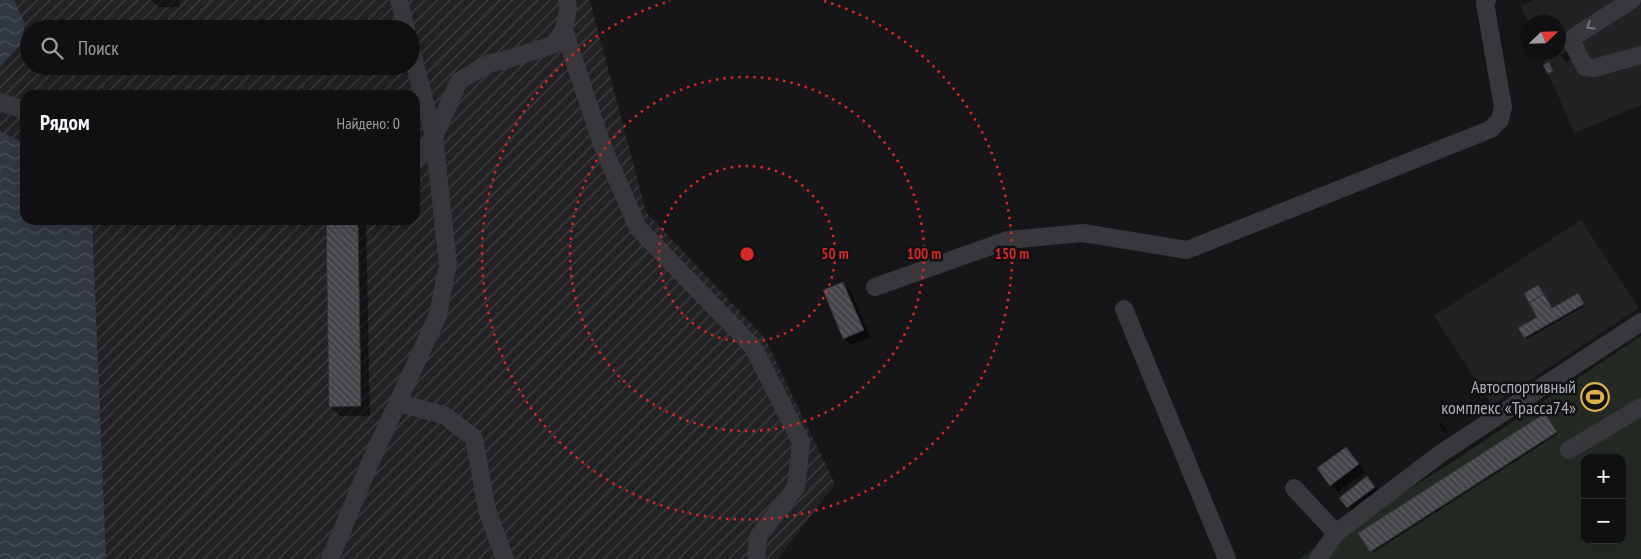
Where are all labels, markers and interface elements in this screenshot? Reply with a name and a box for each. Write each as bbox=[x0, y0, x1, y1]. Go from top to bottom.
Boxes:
north arrow bbox=[1521, 15, 1566, 60]
one-way arrow bbox=[1587, 19, 1596, 29]
search box bbox=[20, 20, 420, 75]
icon: search bbox=[38, 34, 66, 62]
text: Поиск bbox=[78, 36, 119, 60]
text: Рядом bbox=[40, 109, 90, 136]
text: Найдено: 0 bbox=[337, 113, 400, 133]
text: 50 m bbox=[821, 244, 849, 263]
text: 100 m bbox=[907, 244, 941, 263]
text: 150 m bbox=[995, 244, 1029, 263]
centre of rings bbox=[738, 245, 756, 263]
place label: Автоспортивный комплекс «Трасса74» bbox=[1441, 375, 1576, 419]
sports icon: Автоспортивный комплекс «Трасса74» bbox=[1580, 382, 1610, 412]
map controls bbox=[1581, 454, 1626, 544]
button: + bbox=[1581, 454, 1626, 499]
button: − bbox=[1581, 499, 1626, 544]

